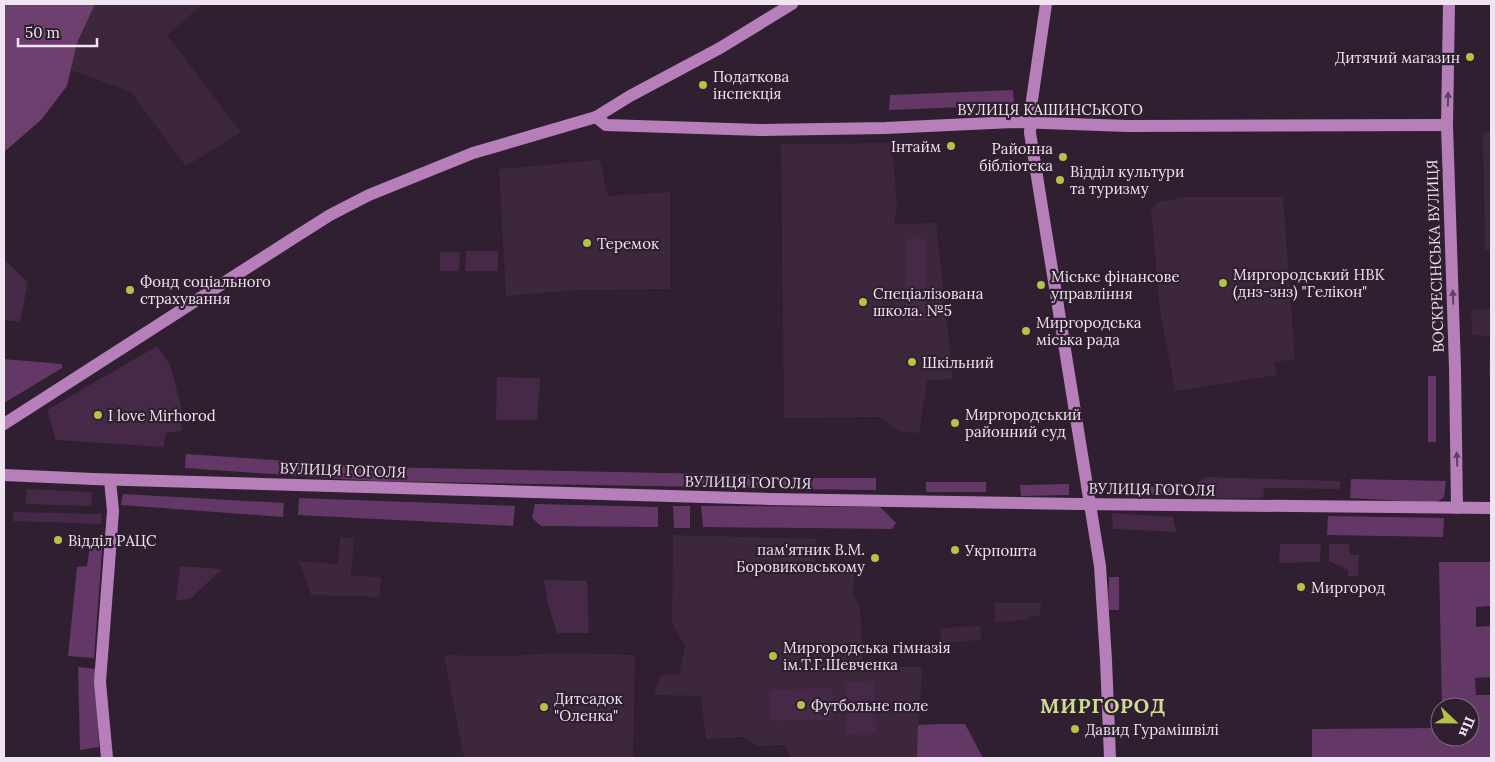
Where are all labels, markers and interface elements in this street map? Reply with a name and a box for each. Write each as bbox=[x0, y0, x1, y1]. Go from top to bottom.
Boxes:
scale bar bbox=[18, 15, 96, 47]
text: 50 m bbox=[25, 23, 60, 42]
place label: Дитячий магазин bbox=[1335, 48, 1460, 67]
marker: Дитячий магазин bbox=[1464, 51, 1476, 63]
place label: Податкова інспекція bbox=[713, 67, 789, 103]
marker: Податкова інспекція bbox=[697, 79, 709, 91]
one-way arrow bbox=[1444, 91, 1452, 107]
street label: ВУЛИЦЯ КАШИНСЬКОГО bbox=[957, 100, 1143, 119]
place label: Інтайм bbox=[891, 137, 941, 156]
place label: Районна бібліотека bbox=[979, 139, 1053, 175]
marker: Інтайм bbox=[945, 140, 957, 152]
marker: Районна бібліотека bbox=[1057, 151, 1069, 163]
street label: ВОСКРЕСІНСЬКА ВУЛИЦЯ bbox=[1422, 159, 1448, 353]
place label: Відділ культури та туризму bbox=[1070, 162, 1184, 198]
marker: Відділ культури та туризму bbox=[1054, 174, 1066, 186]
place label: Теремок bbox=[597, 234, 659, 253]
marker: Теремок bbox=[581, 237, 593, 249]
place label: Миргородський НВК (днз-знз) "Гелікон" bbox=[1233, 265, 1385, 302]
place label: Міське фінансове управління bbox=[1051, 267, 1180, 303]
place label: Фонд соціального страхування bbox=[140, 272, 271, 308]
marker: Миргородський НВК (днз-знз) "Гелікон" bbox=[1217, 277, 1229, 289]
marker: Міське фінансове управління bbox=[1035, 279, 1047, 291]
marker: Фонд соціального страхування bbox=[124, 284, 136, 296]
place label: Спеціалізована школа. №5 bbox=[873, 284, 984, 320]
one-way arrow bbox=[1449, 289, 1457, 305]
marker: Спеціалізована школа. №5 bbox=[857, 296, 869, 308]
place label: Миргородська міська рада bbox=[1036, 313, 1142, 349]
marker: Миргородська міська рада bbox=[1020, 325, 1032, 337]
place label: Шкільний bbox=[922, 353, 994, 372]
marker: Шкільний bbox=[906, 356, 918, 368]
place label: Миргородський районний суд bbox=[965, 405, 1082, 441]
place label: I love Mirhorod bbox=[108, 406, 216, 425]
marker: I love Mirhorod bbox=[92, 409, 104, 421]
marker: Миргородський районний суд bbox=[949, 417, 961, 429]
one-way arrow bbox=[1453, 451, 1461, 467]
street label: ВУЛИЦЯ ГОГОЛЯ bbox=[279, 458, 407, 482]
street label: ВУЛИЦЯ ГОГОЛЯ bbox=[684, 471, 812, 493]
street label: ВУЛИЦЯ ГОГОЛЯ bbox=[1088, 478, 1216, 500]
place label: Відділ РАЦС bbox=[68, 531, 157, 550]
marker: Відділ РАЦС bbox=[52, 534, 64, 546]
place label: пам'ятник В.М. Боровиковському bbox=[736, 540, 865, 576]
place label: Укрпошта bbox=[964, 541, 1037, 560]
marker: Укрпошта bbox=[949, 544, 961, 556]
marker: пам'ятник В.М. Боровиковському bbox=[869, 552, 881, 564]
place label: Миргород bbox=[1311, 578, 1385, 597]
marker: Миргород bbox=[1295, 581, 1307, 593]
place label: Миргородська гімназія ім.Т.Г.Шевченка bbox=[783, 638, 951, 674]
marker: Миргородська гімназія ім.Т.Г.Шевченка bbox=[767, 650, 779, 662]
place label: Дитсадок "Оленка" bbox=[554, 689, 623, 725]
district label: МИРГОРОД bbox=[1040, 693, 1166, 718]
place label: Футбольне поле bbox=[811, 696, 928, 715]
north arrow bbox=[1430, 697, 1480, 747]
marker: Футбольне поле bbox=[795, 699, 807, 711]
marker: Дитсадок "Оленка" bbox=[538, 701, 550, 713]
text: Пн bbox=[1455, 714, 1479, 740]
place label: Давид Гурамішвілі bbox=[1085, 720, 1219, 739]
marker: Давид Гурамішвілі bbox=[1069, 723, 1081, 735]

